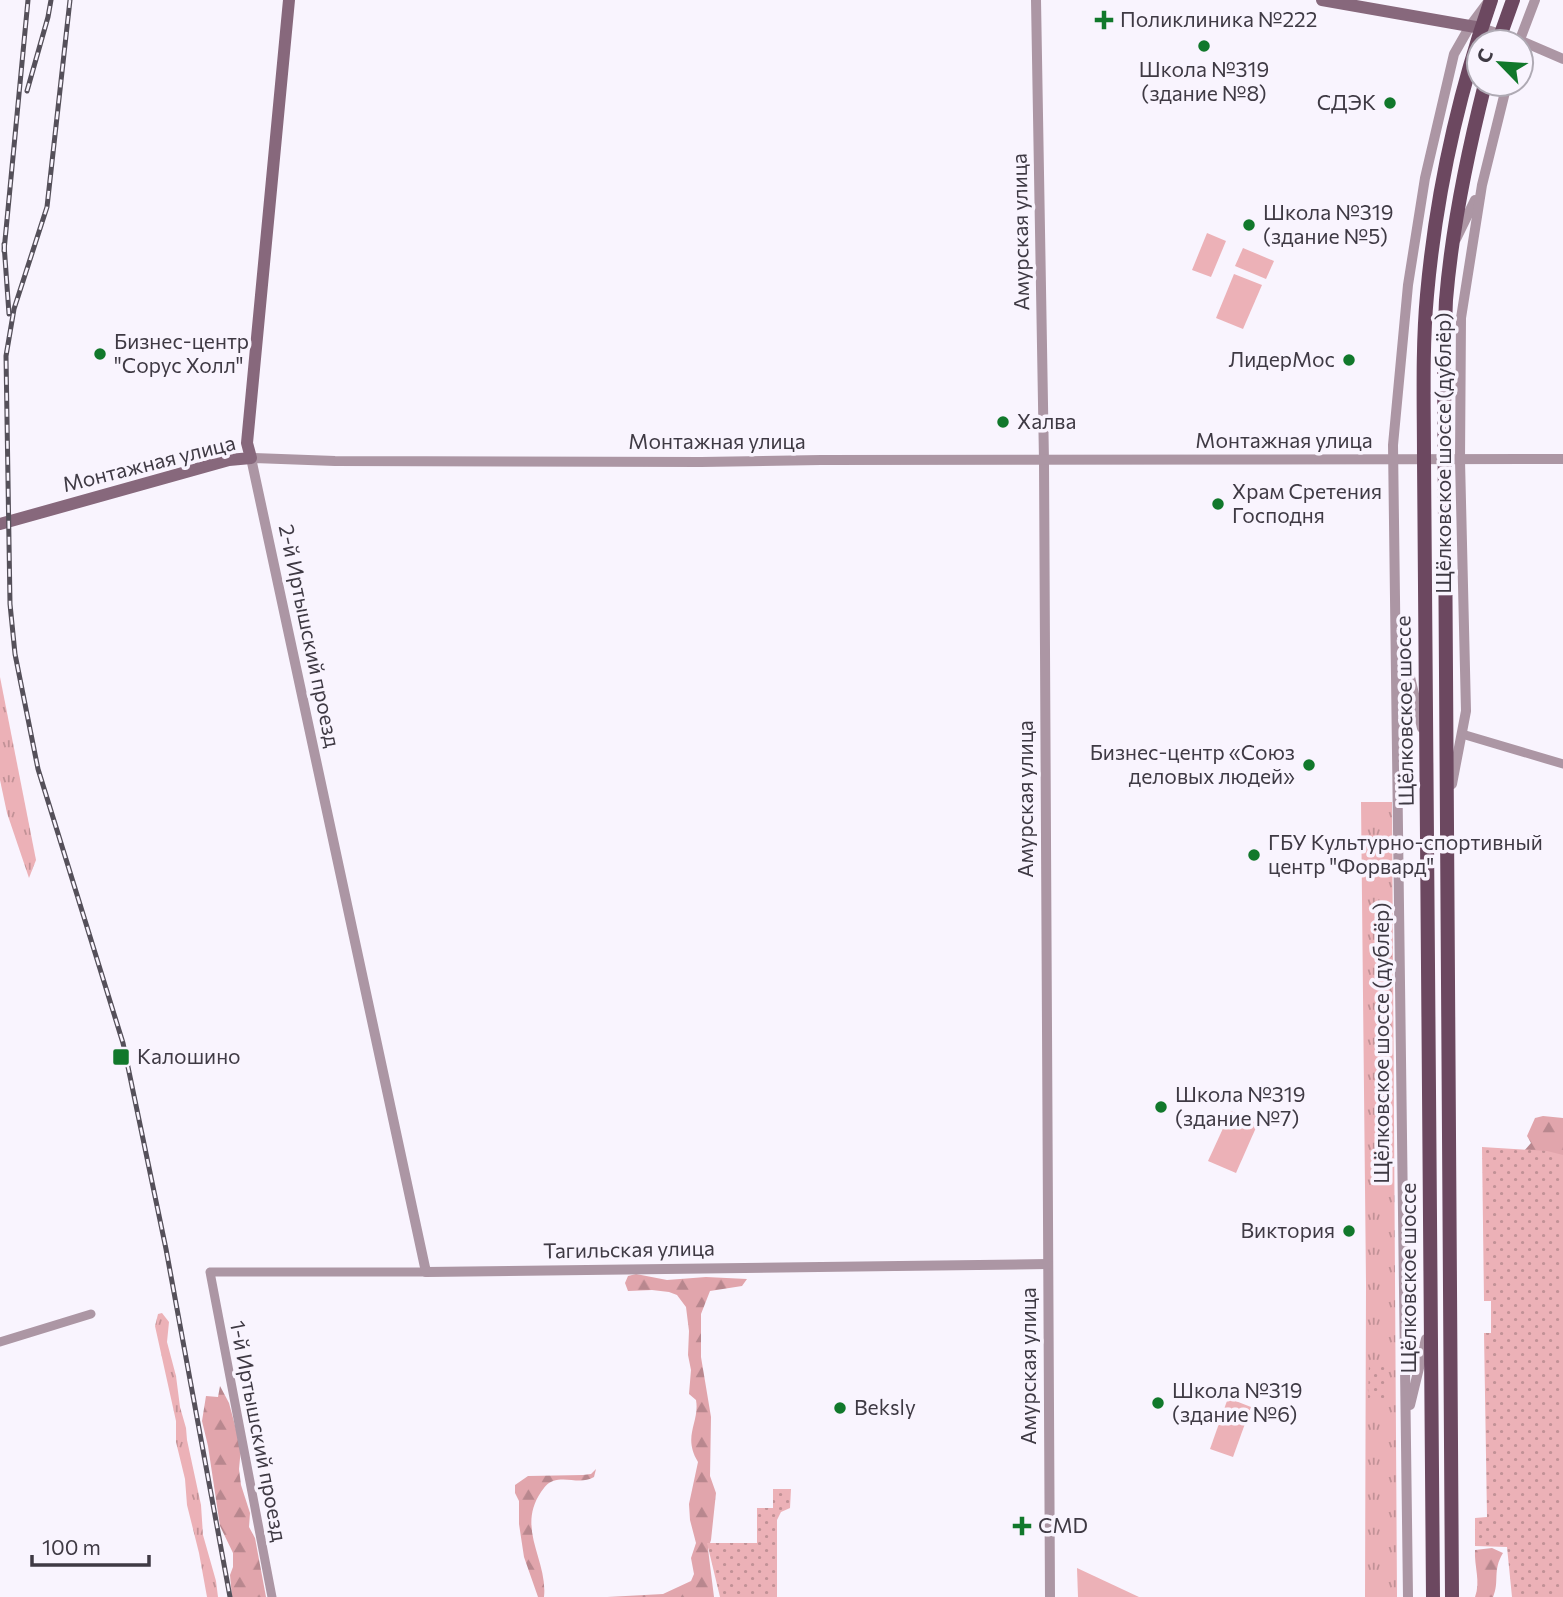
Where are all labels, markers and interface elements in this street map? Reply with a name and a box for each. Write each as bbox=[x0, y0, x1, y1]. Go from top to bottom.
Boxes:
place label: Поликлиника №222 bbox=[1120, 6, 1317, 31]
marker: Поликлиника №222 bbox=[1094, 10, 1114, 30]
north arrow bbox=[1465, 28, 1535, 98]
marker: Школа №319 (здание №8) bbox=[1196, 38, 1212, 54]
text: С bbox=[1471, 45, 1497, 66]
place label: Школа №319 (здание №8) bbox=[1139, 56, 1269, 105]
place label: СДЭК bbox=[1317, 89, 1376, 114]
marker: СДЭК bbox=[1382, 95, 1398, 111]
street label: Амурская улица bbox=[1006, 153, 1033, 311]
place label: Школа №319 (здание №5) bbox=[1263, 199, 1393, 248]
marker: Школа №319 (здание №5) bbox=[1241, 217, 1257, 233]
street label: Щёлковское шоссе (дублёр) bbox=[1430, 312, 1455, 594]
place label: Бизнес-центр "Сорус Холл" bbox=[114, 328, 249, 377]
marker: Бизнес-центр "Сорус Холл" bbox=[92, 346, 108, 362]
place label: ЛидерМос bbox=[1229, 346, 1335, 371]
marker: ЛидерМос bbox=[1341, 352, 1357, 368]
place label: Халва bbox=[1017, 408, 1076, 433]
marker: Халва bbox=[995, 414, 1011, 430]
street label: Монтажная улица bbox=[1195, 427, 1373, 452]
street label: Монтажная улица bbox=[628, 428, 806, 453]
street label: Монтажная улица bbox=[60, 429, 238, 496]
place label: Храм Сретения Господня bbox=[1232, 478, 1382, 527]
marker: Храм Сретения Господня bbox=[1210, 496, 1226, 512]
street label: 2-й Иртышский проезд bbox=[275, 522, 346, 749]
street label: Щёлковское шоссе bbox=[1389, 615, 1418, 807]
street label: Амурская улица bbox=[1012, 720, 1037, 878]
place label: Бизнес-центр «Союз деловых людей» bbox=[1090, 739, 1295, 788]
marker: Бизнес-центр «Союз деловых людей» bbox=[1301, 757, 1317, 773]
place label: ГБУ Культурно-спортивный центр "Форвард" bbox=[1268, 829, 1543, 878]
marker: ГБУ Культурно-спортивный центр "Форвард" bbox=[1246, 847, 1262, 863]
street label: Щёлковское шоссе (дублёр) bbox=[1368, 902, 1393, 1184]
place label: Калошино bbox=[137, 1043, 241, 1068]
marker: Калошино bbox=[111, 1047, 131, 1067]
place label: Школа №319 (здание №7) bbox=[1175, 1081, 1305, 1130]
marker: Школа №319 (здание №7) bbox=[1153, 1099, 1169, 1115]
street label: Щёлковское шоссе bbox=[1395, 1183, 1420, 1373]
place label: Виктория bbox=[1241, 1217, 1335, 1242]
marker: Виктория bbox=[1341, 1223, 1357, 1239]
street label: Тагильская улица bbox=[543, 1235, 715, 1262]
street label: Амурская улица bbox=[1015, 1287, 1040, 1445]
street label: 1-й Иртышский проезд bbox=[226, 1318, 293, 1543]
place label: Школа №319 (здание №6) bbox=[1172, 1377, 1302, 1426]
place label: Beksly bbox=[854, 1394, 916, 1419]
marker: Школа №319 (здание №6) bbox=[1150, 1395, 1166, 1411]
marker: Beksly bbox=[832, 1400, 848, 1416]
place label: CMD bbox=[1038, 1512, 1088, 1537]
marker: CMD bbox=[1012, 1516, 1032, 1536]
scale bar bbox=[32, 1524, 149, 1568]
text: 100 m bbox=[42, 1534, 101, 1559]

